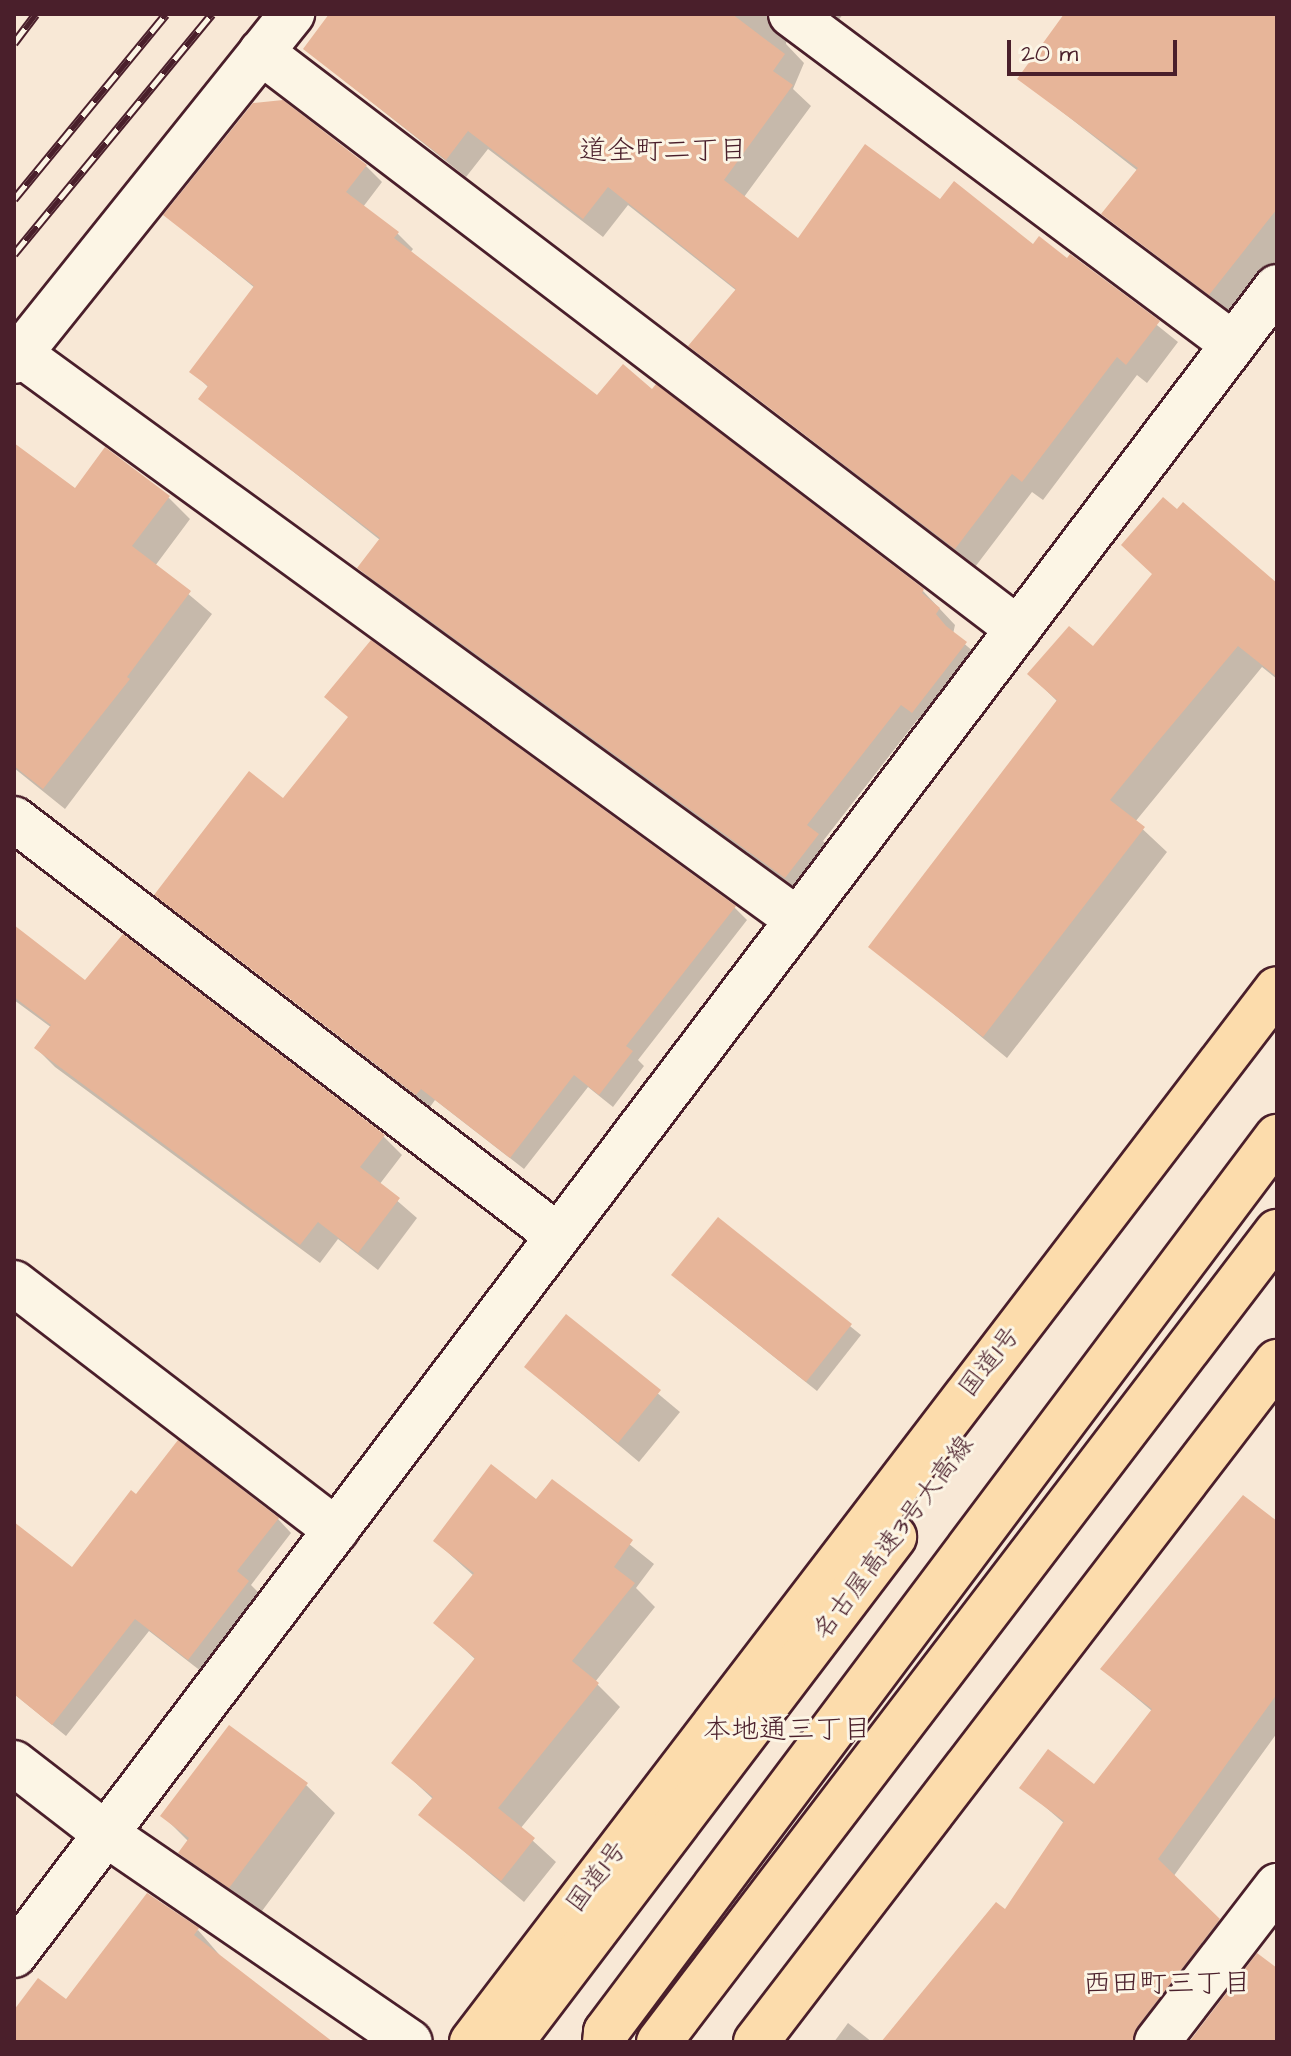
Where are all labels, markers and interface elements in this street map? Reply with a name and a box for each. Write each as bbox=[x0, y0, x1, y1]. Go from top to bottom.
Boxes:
scale bar bbox=[1011, 24, 1181, 74]
text: 20 m bbox=[1021, 37, 1078, 71]
district label: 道全町二丁目 bbox=[579, 134, 747, 168]
street label: 国道1号 bbox=[953, 1320, 1027, 1404]
street label: 名古屋高速3号大高線 bbox=[807, 1430, 981, 1646]
district label: 本地通三丁目 bbox=[703, 1713, 871, 1747]
street label: 国道1号 bbox=[560, 1835, 634, 1919]
district label: 西田町三丁目 bbox=[1083, 1967, 1251, 2001]

